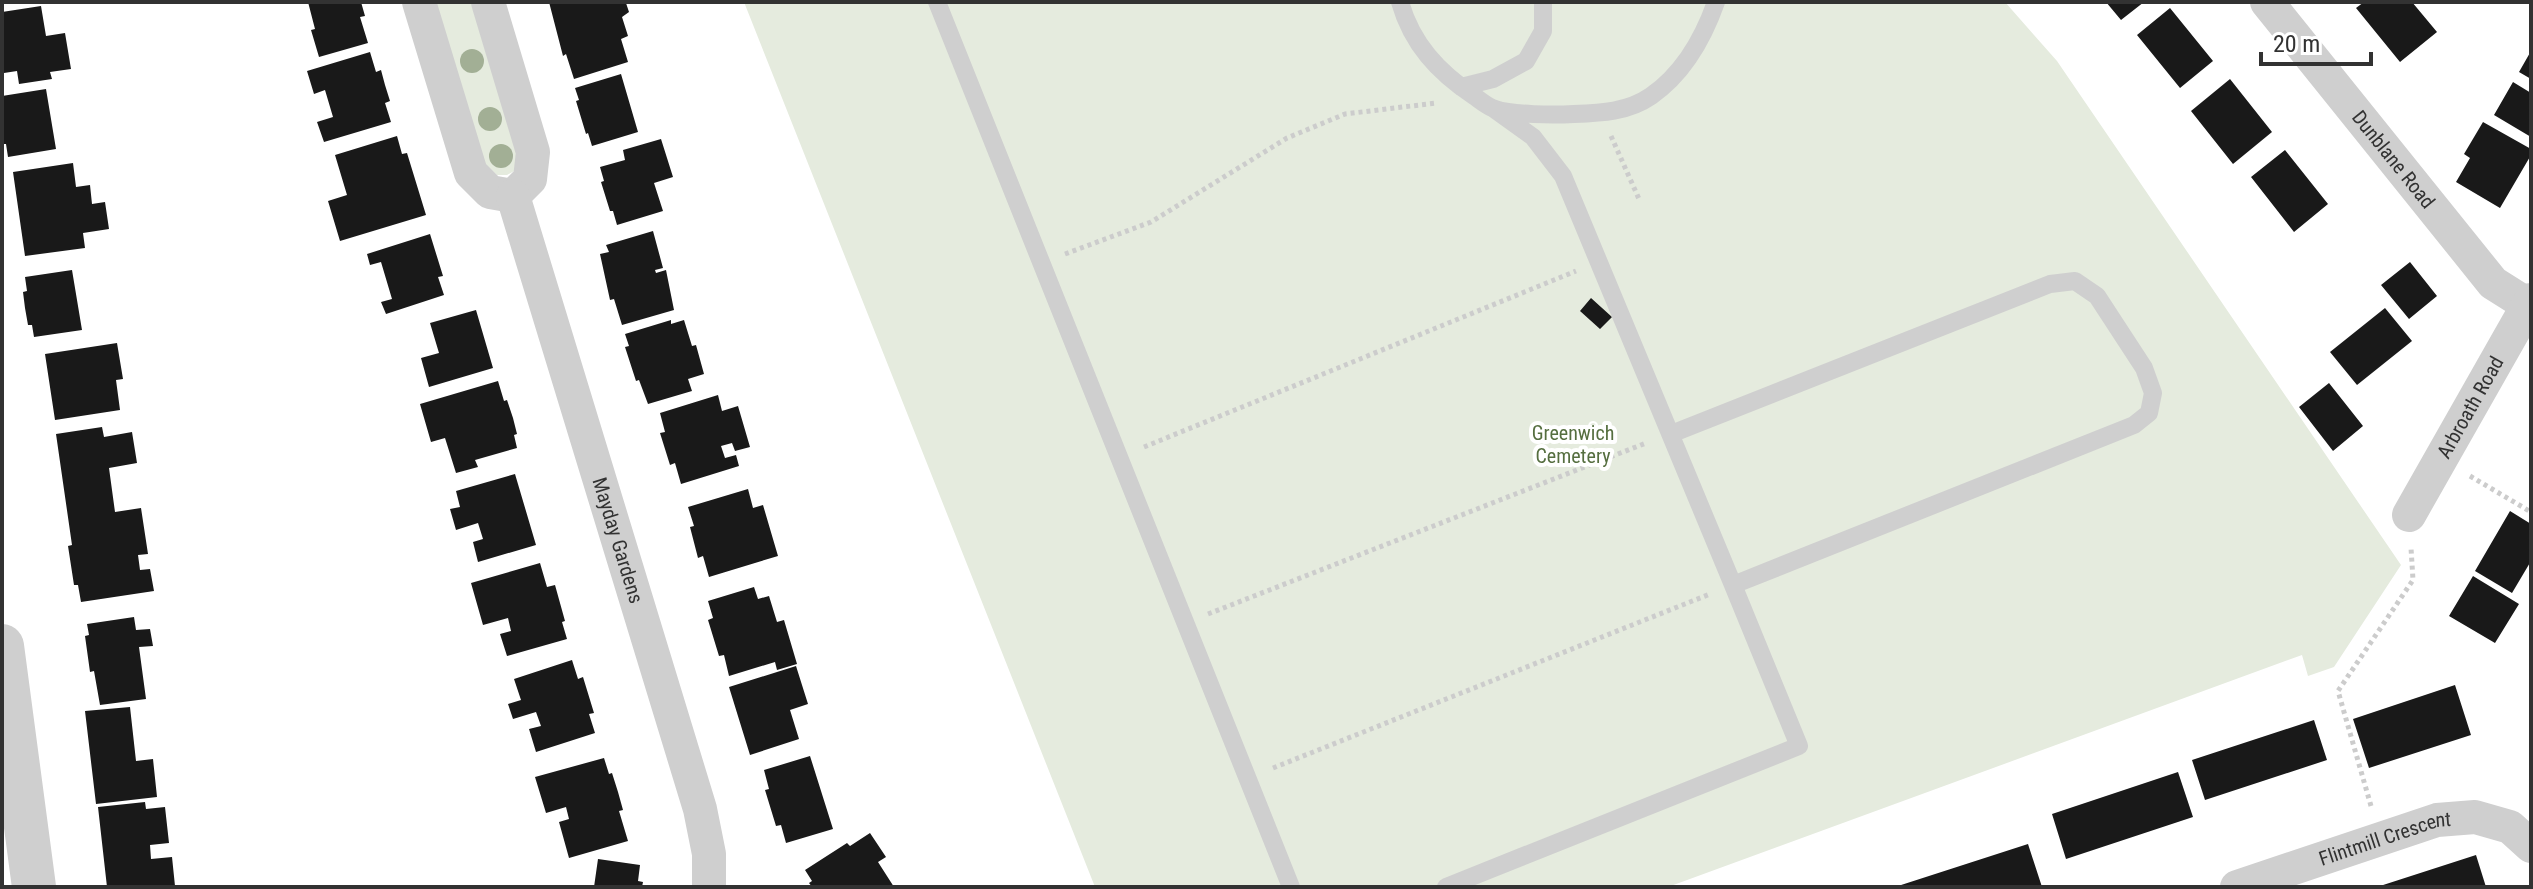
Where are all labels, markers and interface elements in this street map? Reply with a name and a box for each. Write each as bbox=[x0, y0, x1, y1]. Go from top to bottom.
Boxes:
scale bar bbox=[2261, 16, 2371, 66]
text: 20 m bbox=[2273, 30, 2320, 58]
street label: Dunblane Road bbox=[2347, 106, 2440, 213]
street label: Arbroath Road bbox=[2432, 352, 2509, 462]
park label: Greenwich Cemetery bbox=[1532, 421, 1614, 468]
street label: Mayday Gardens bbox=[588, 474, 649, 606]
street label: Flintmill Crescent bbox=[2316, 807, 2452, 871]

